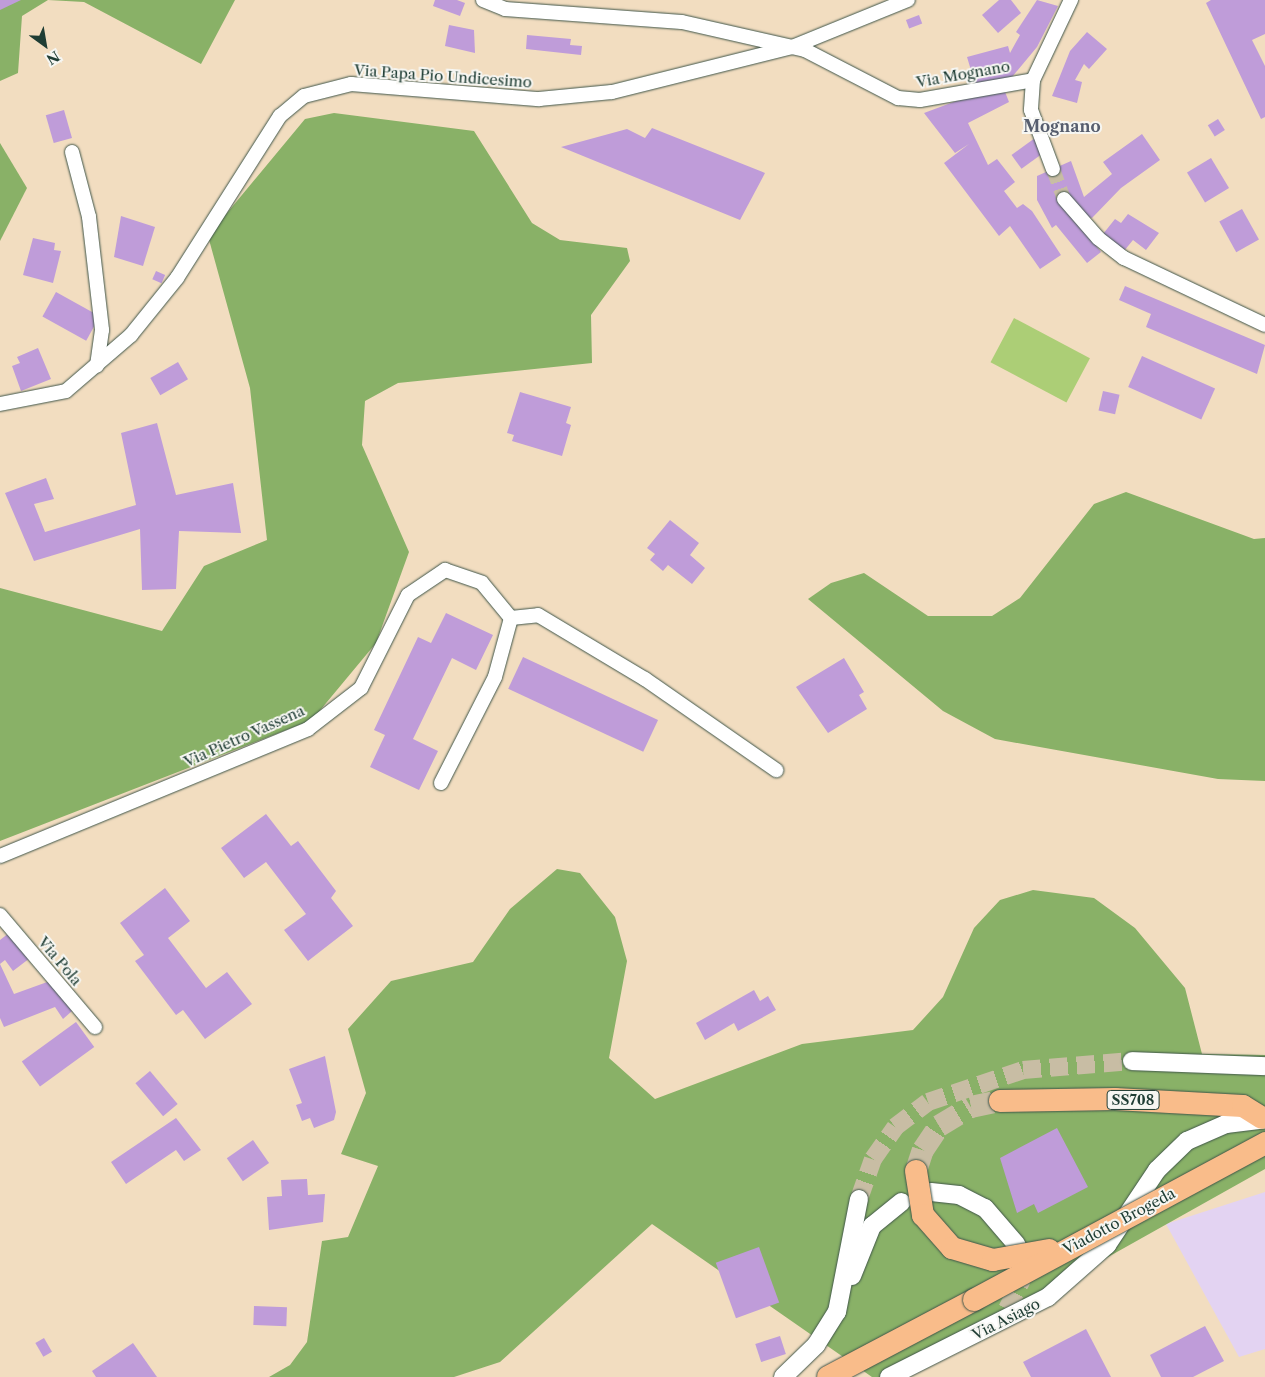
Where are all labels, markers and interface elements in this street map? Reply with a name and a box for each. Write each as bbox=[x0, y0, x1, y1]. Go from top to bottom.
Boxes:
north arrow bbox=[20, 20, 70, 70]
text: N bbox=[43, 47, 63, 69]
street label: Via Mognano bbox=[915, 57, 1011, 91]
street label: Via Papa Pio Undicesimo bbox=[353, 61, 533, 91]
district label: Mognano bbox=[1023, 116, 1101, 136]
street label: Via Pietro Vassena bbox=[181, 701, 307, 771]
street label: Via Pola bbox=[34, 933, 86, 989]
road number: SS708 bbox=[1106, 1088, 1160, 1112]
street label: Viadotto Brogeda bbox=[1060, 1184, 1178, 1258]
street label: Via Asiago bbox=[969, 1294, 1043, 1344]

